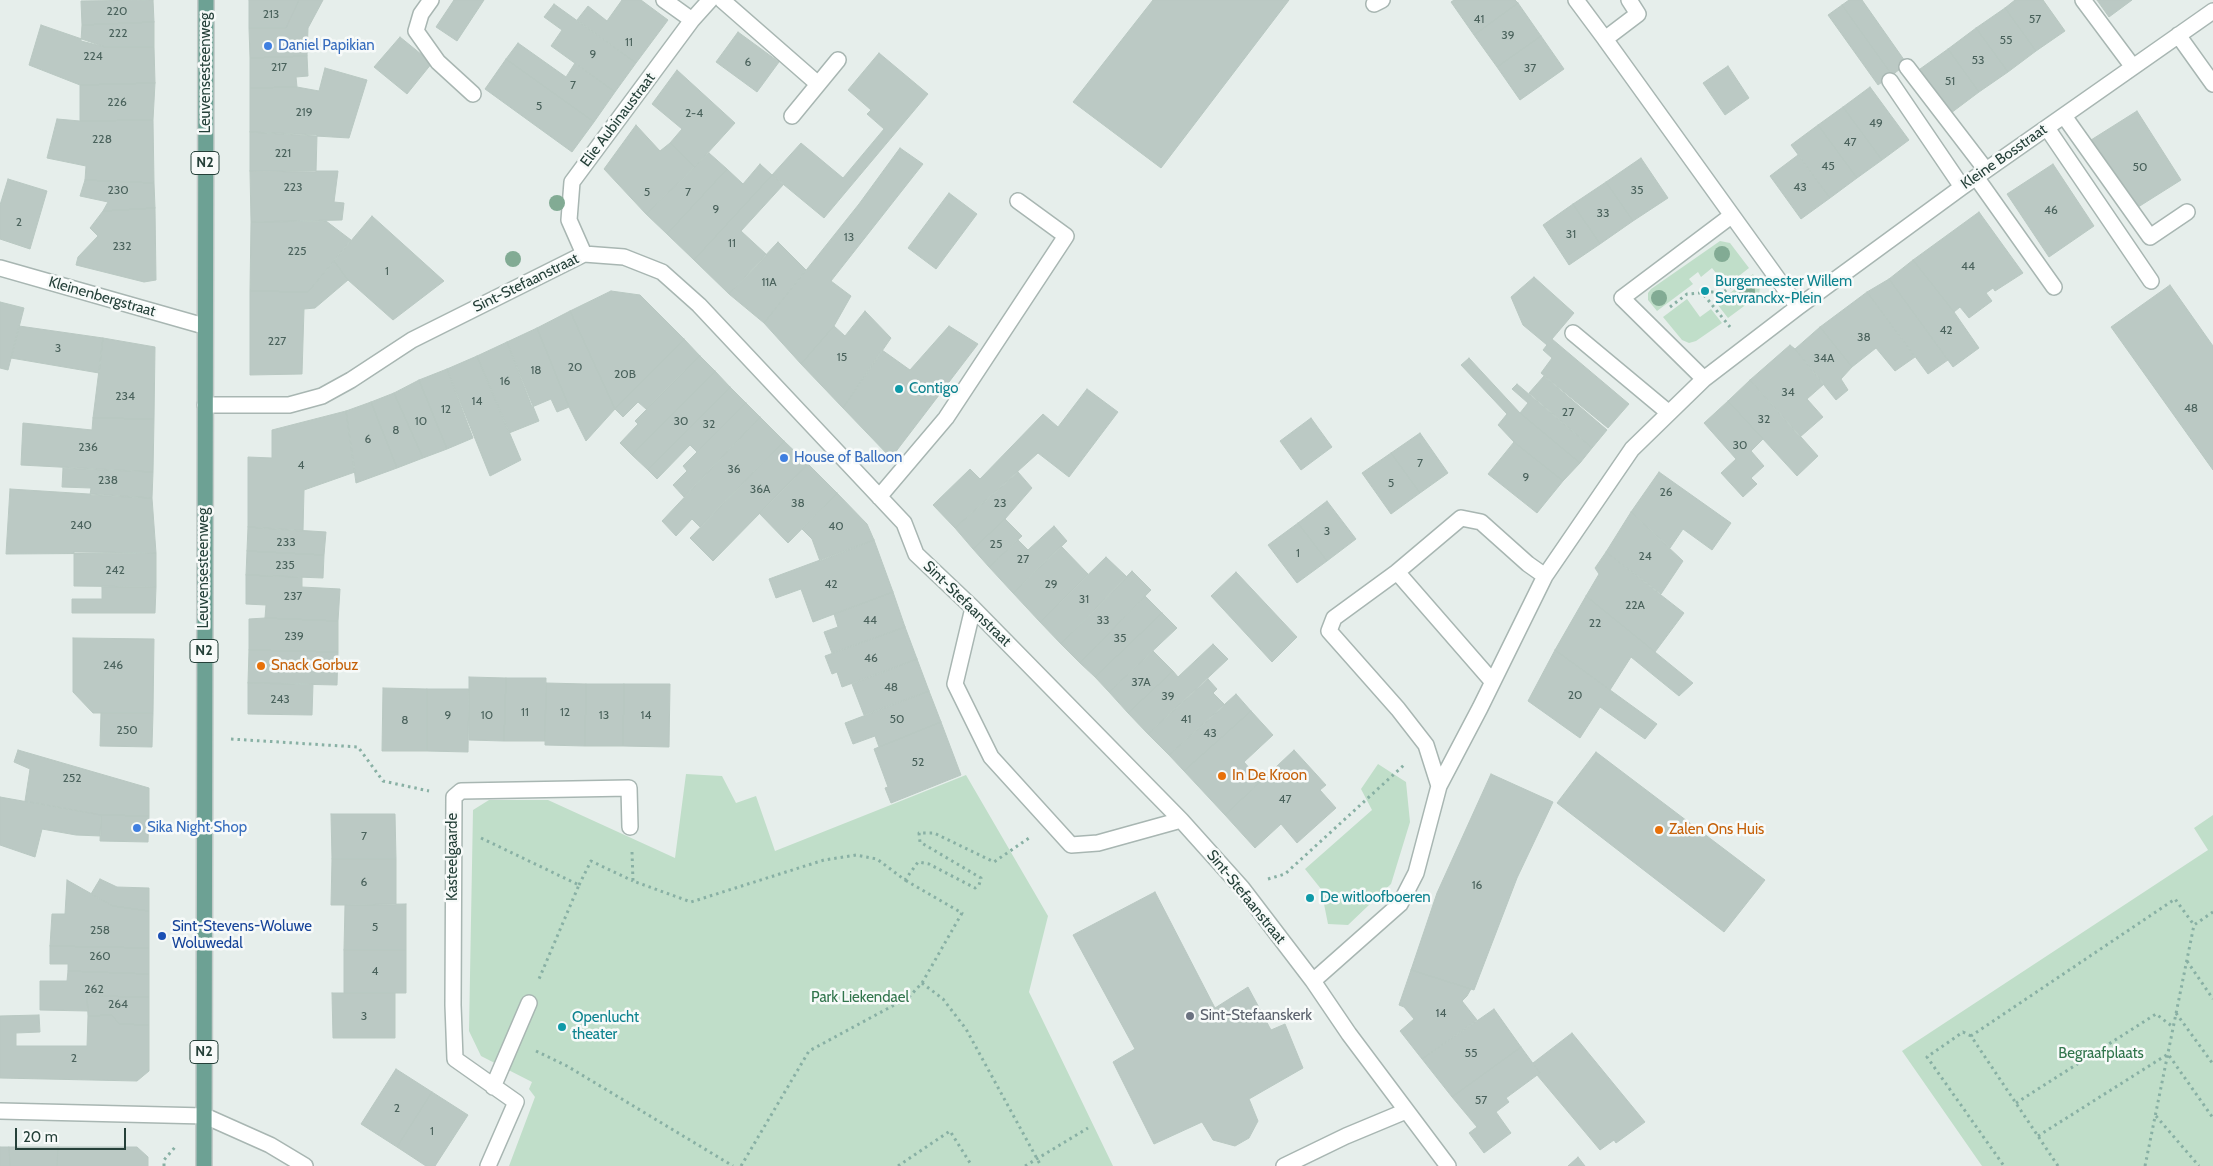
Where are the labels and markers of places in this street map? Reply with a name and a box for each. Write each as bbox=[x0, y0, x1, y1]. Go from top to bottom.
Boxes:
place label: Daniel Papikian bbox=[278, 37, 375, 55]
marker: Daniel Papikian bbox=[262, 40, 274, 52]
place label: Burgemeester Willem Servranckx-Plein bbox=[1715, 273, 1852, 308]
marker: Burgemeester Willem Servranckx-Plein bbox=[1699, 285, 1711, 297]
place label: Contigo bbox=[909, 380, 958, 398]
marker: Contigo bbox=[893, 383, 905, 395]
place label: House of Balloon bbox=[794, 449, 902, 467]
marker: House of Balloon bbox=[778, 452, 790, 464]
place label: Snack Gorbuz bbox=[271, 657, 358, 675]
marker: Snack Gorbuz bbox=[255, 660, 267, 672]
place label: In De Kroon bbox=[1232, 767, 1307, 785]
marker: In De Kroon bbox=[1216, 770, 1228, 782]
place label: Sika Night Shop bbox=[147, 819, 247, 837]
place label: Zalen Ons Huis bbox=[1669, 821, 1764, 839]
marker: Sika Night Shop bbox=[131, 822, 143, 834]
marker: Zalen Ons Huis bbox=[1653, 824, 1665, 836]
place label: De witloofboeren bbox=[1320, 889, 1431, 907]
marker: De witloofboeren bbox=[1304, 892, 1316, 904]
place label: Sint-Stevens-Woluwe Woluwedal bbox=[172, 918, 312, 953]
marker: Sint-Stevens-Woluwe Woluwedal bbox=[156, 930, 168, 942]
place label: Sint-Stefaanskerk bbox=[1200, 1007, 1312, 1025]
place label: Openlucht theater bbox=[572, 1009, 639, 1044]
marker: Sint-Stefaanskerk bbox=[1184, 1010, 1196, 1022]
marker: Openlucht theater bbox=[556, 1021, 568, 1033]

